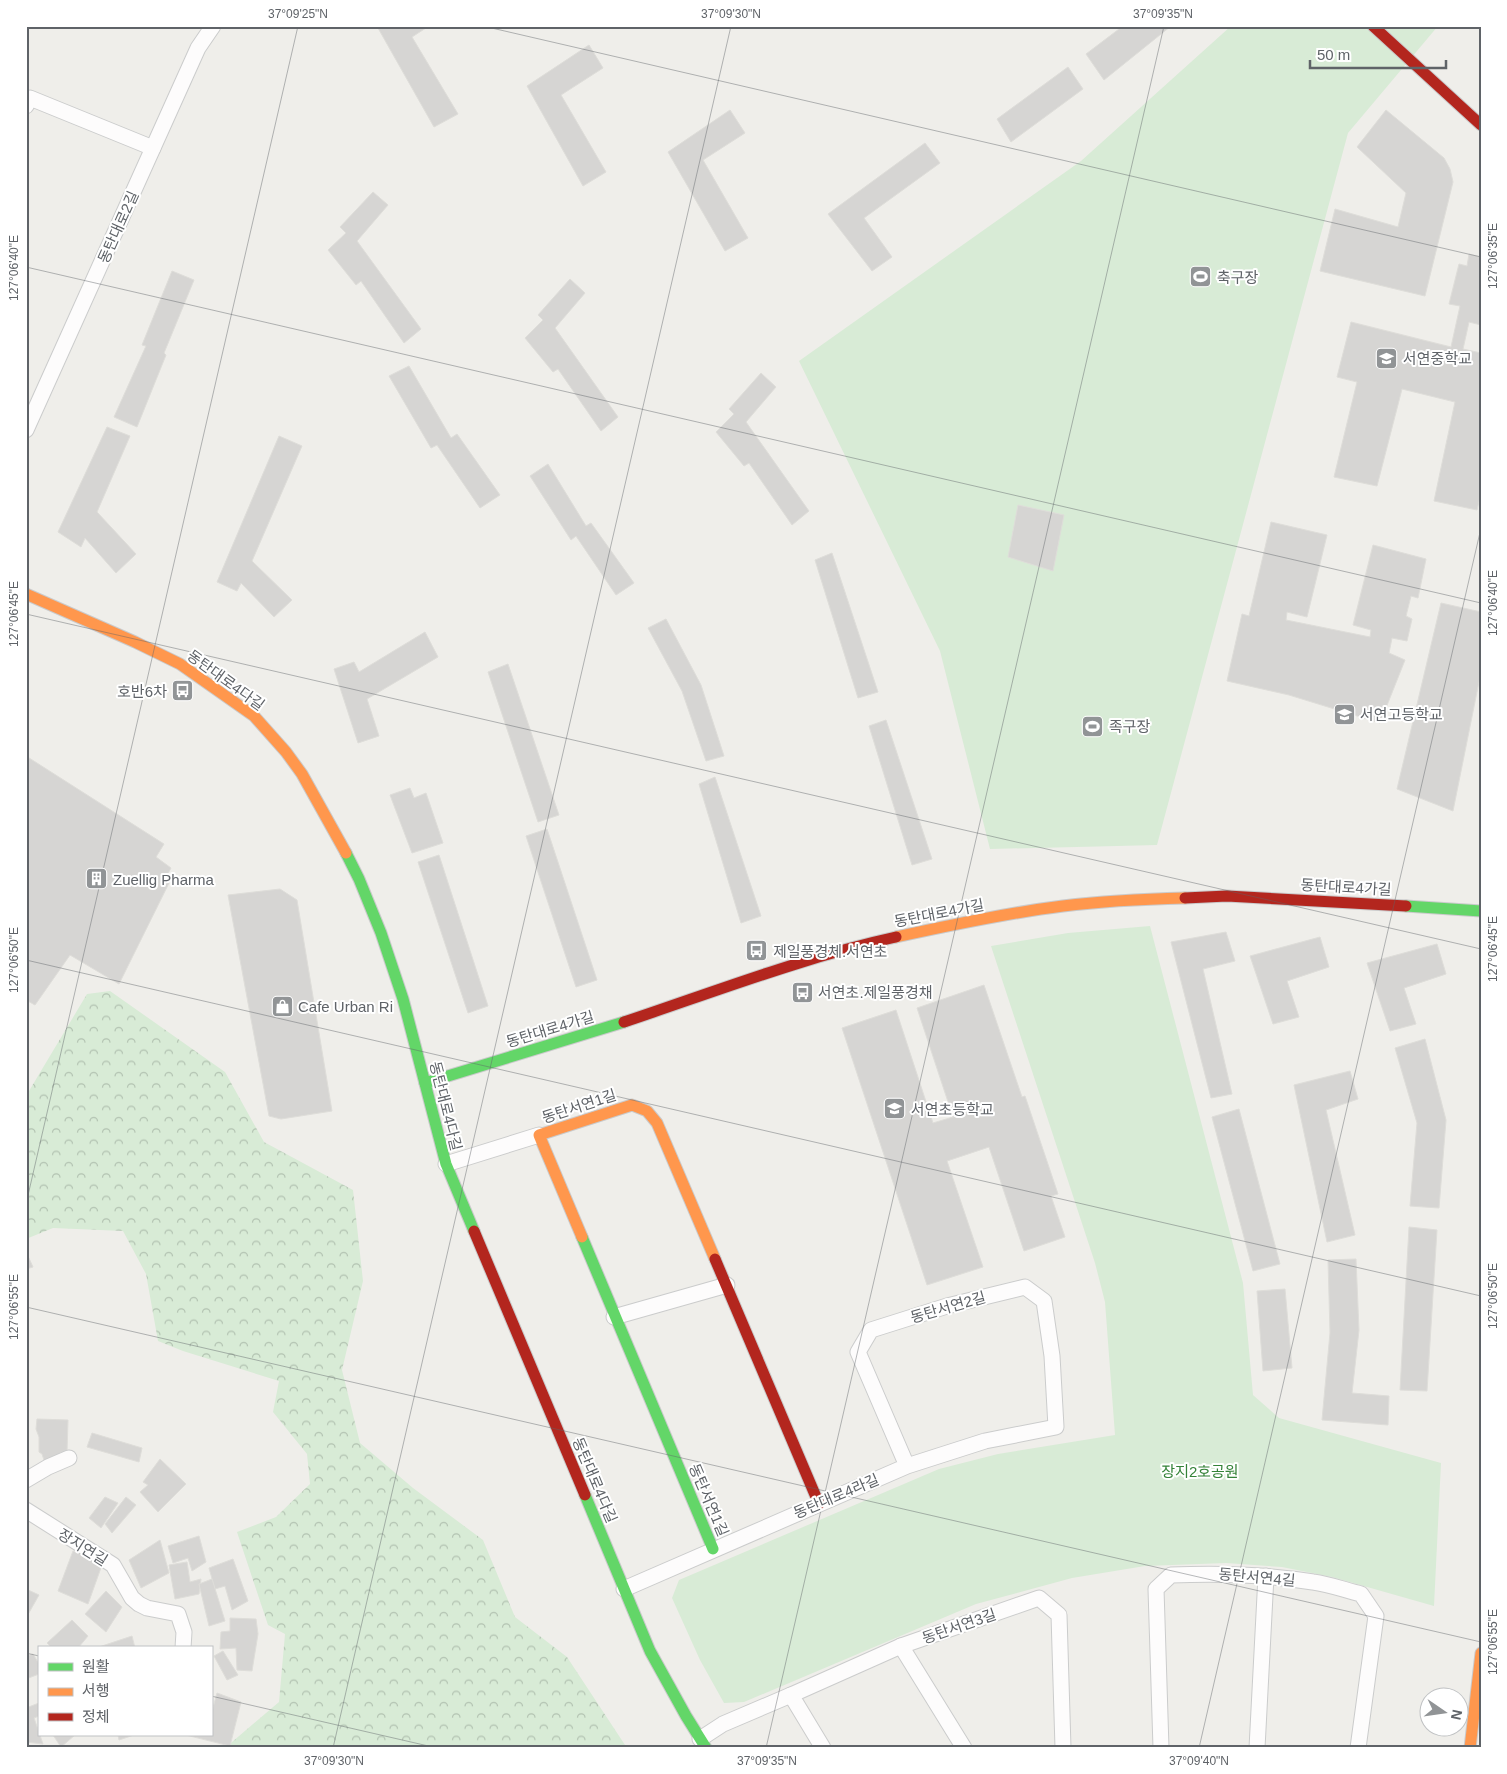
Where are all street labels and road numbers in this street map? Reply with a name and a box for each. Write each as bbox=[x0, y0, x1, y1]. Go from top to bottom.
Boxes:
street label: 동탄대로2길 bbox=[95, 188, 141, 266]
street label: 동탄대로4다길 bbox=[184, 646, 268, 714]
street label: 동탄대로4가길 bbox=[1300, 876, 1392, 898]
street label: 동탄대로4가길 bbox=[893, 896, 985, 930]
street label: 동탄대로4가길 bbox=[504, 1008, 596, 1050]
street label: 동탄대로4다길 bbox=[427, 1060, 465, 1152]
street label: 동탄서연1길 bbox=[540, 1086, 618, 1126]
street label: 동탄서연2길 bbox=[908, 1288, 988, 1326]
street label: 동탄대로4다길 bbox=[569, 1435, 621, 1525]
street label: 동탄서연1길 bbox=[686, 1461, 732, 1539]
street label: 동탄대로4라길 bbox=[791, 1470, 881, 1522]
street label: 장지연길 bbox=[55, 1525, 111, 1569]
street label: 동탄서연4길 bbox=[1218, 1565, 1296, 1589]
street label: 동탄서연3길 bbox=[920, 1605, 998, 1647]

